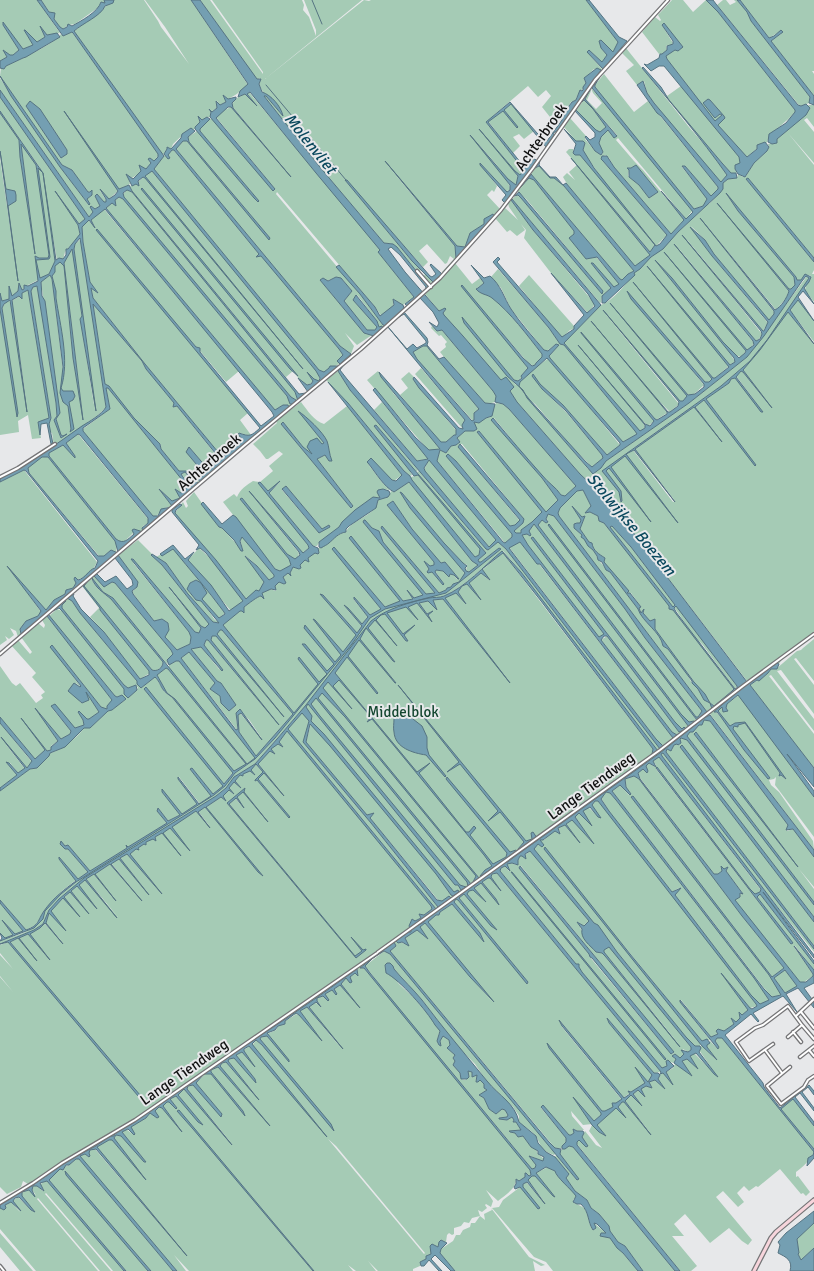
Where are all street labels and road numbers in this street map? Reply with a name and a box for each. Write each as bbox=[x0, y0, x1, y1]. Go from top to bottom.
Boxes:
street label: Achterbroek bbox=[511, 99, 571, 174]
street label: Achterbroek bbox=[174, 429, 245, 495]
street label: Lange Tiendweg bbox=[544, 748, 638, 824]
street label: Lange Tiendweg bbox=[137, 1035, 232, 1109]

